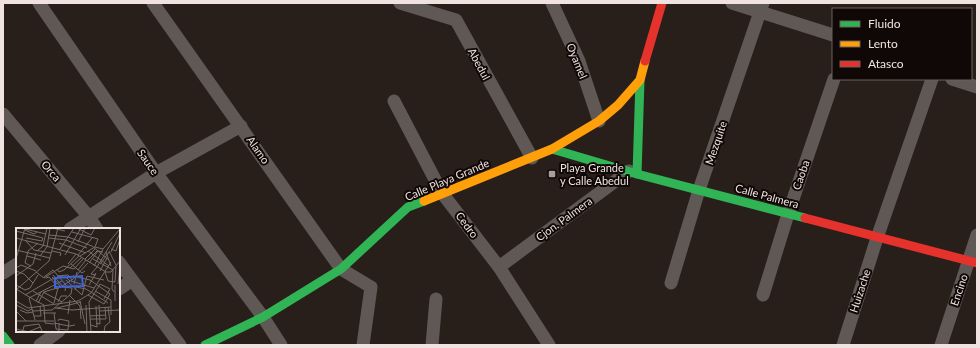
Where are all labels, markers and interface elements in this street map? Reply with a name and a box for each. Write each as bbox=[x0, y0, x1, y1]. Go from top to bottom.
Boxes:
legend bbox=[832, 8, 972, 80]
text: Fluido bbox=[868, 16, 901, 31]
text: Lento bbox=[868, 36, 898, 51]
street label: Oyamel bbox=[564, 41, 590, 81]
street label: Abedul bbox=[466, 46, 493, 82]
text: Atasco bbox=[868, 56, 904, 71]
street label: Mezquite bbox=[702, 119, 729, 166]
street label: Alamo bbox=[244, 133, 273, 166]
street label: Sauce bbox=[135, 146, 162, 177]
street label: Calle Playa Grande bbox=[403, 156, 491, 203]
street label: Orca bbox=[39, 158, 64, 184]
street label: Caoba bbox=[789, 158, 812, 191]
place label: Playa Grande y Calle Abedul bbox=[560, 161, 629, 187]
marker: Playa Grande y Calle Abedul bbox=[547, 169, 557, 179]
street label: Calle Palmera bbox=[734, 181, 800, 210]
street label: Cjon. Palmera bbox=[533, 194, 594, 243]
street label: Cedro bbox=[453, 209, 481, 240]
inset map bbox=[16, 228, 120, 332]
street label: Huizache bbox=[846, 267, 873, 314]
street label: Encino bbox=[947, 272, 970, 307]

